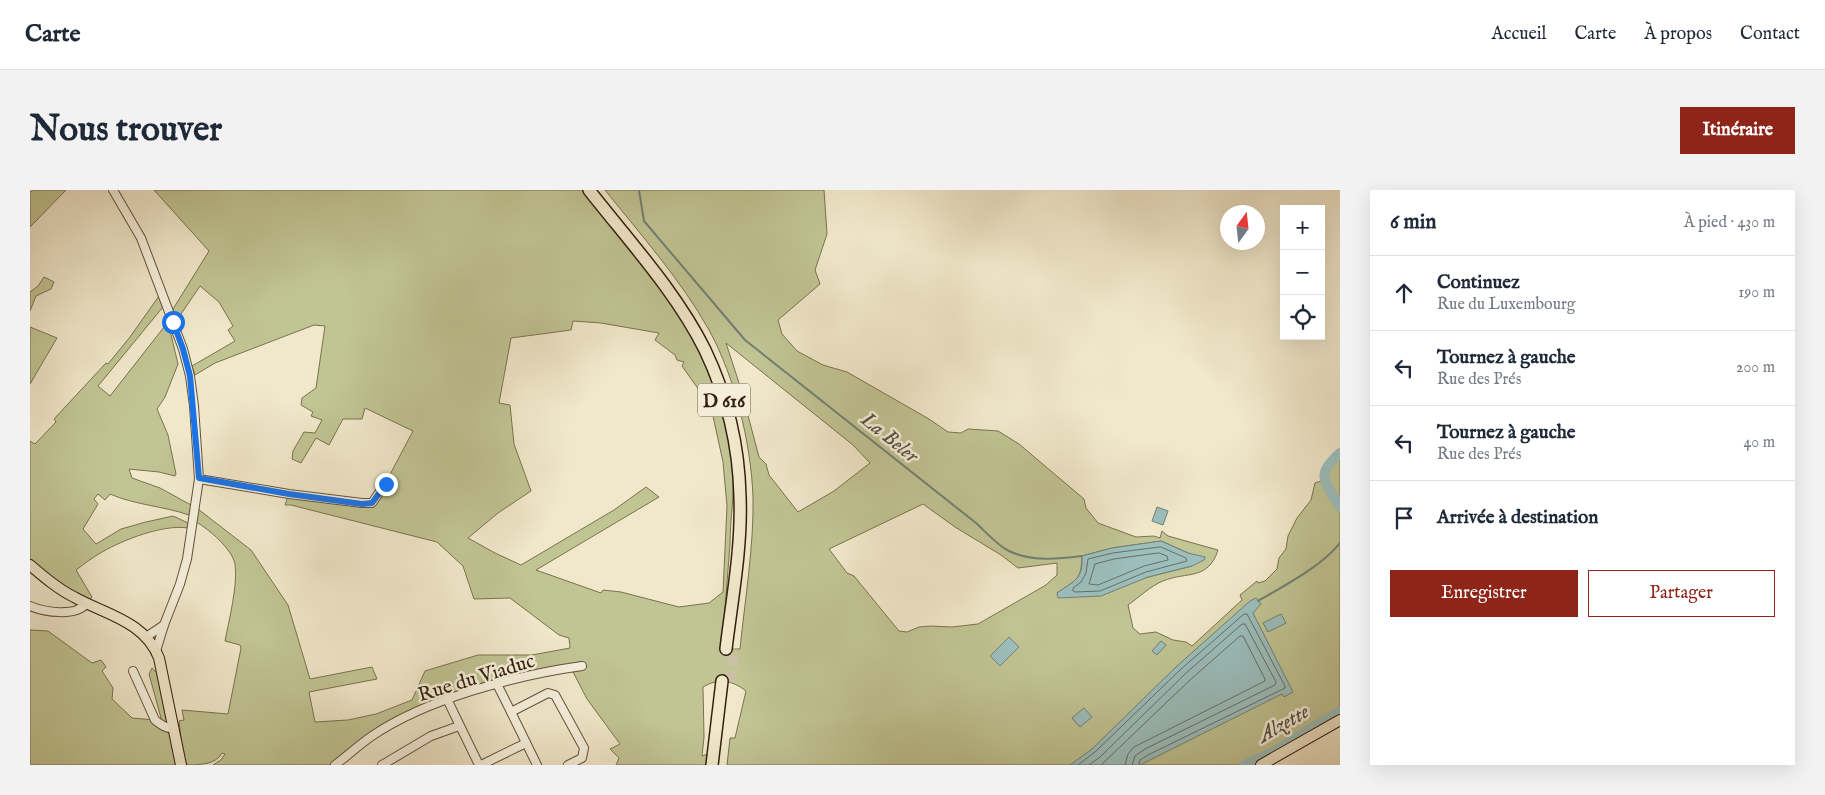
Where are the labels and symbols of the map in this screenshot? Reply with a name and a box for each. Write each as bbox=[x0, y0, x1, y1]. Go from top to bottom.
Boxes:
north arrow bbox=[1220, 205, 1265, 250]
route start bbox=[162, 311, 185, 334]
road number: D 616 bbox=[698, 384, 750, 416]
water label: La Beler bbox=[854, 406, 924, 470]
route end bbox=[375, 473, 398, 496]
street label: Rue du Viaduc bbox=[415, 649, 538, 708]
water label: Alzette bbox=[1251, 699, 1314, 751]

